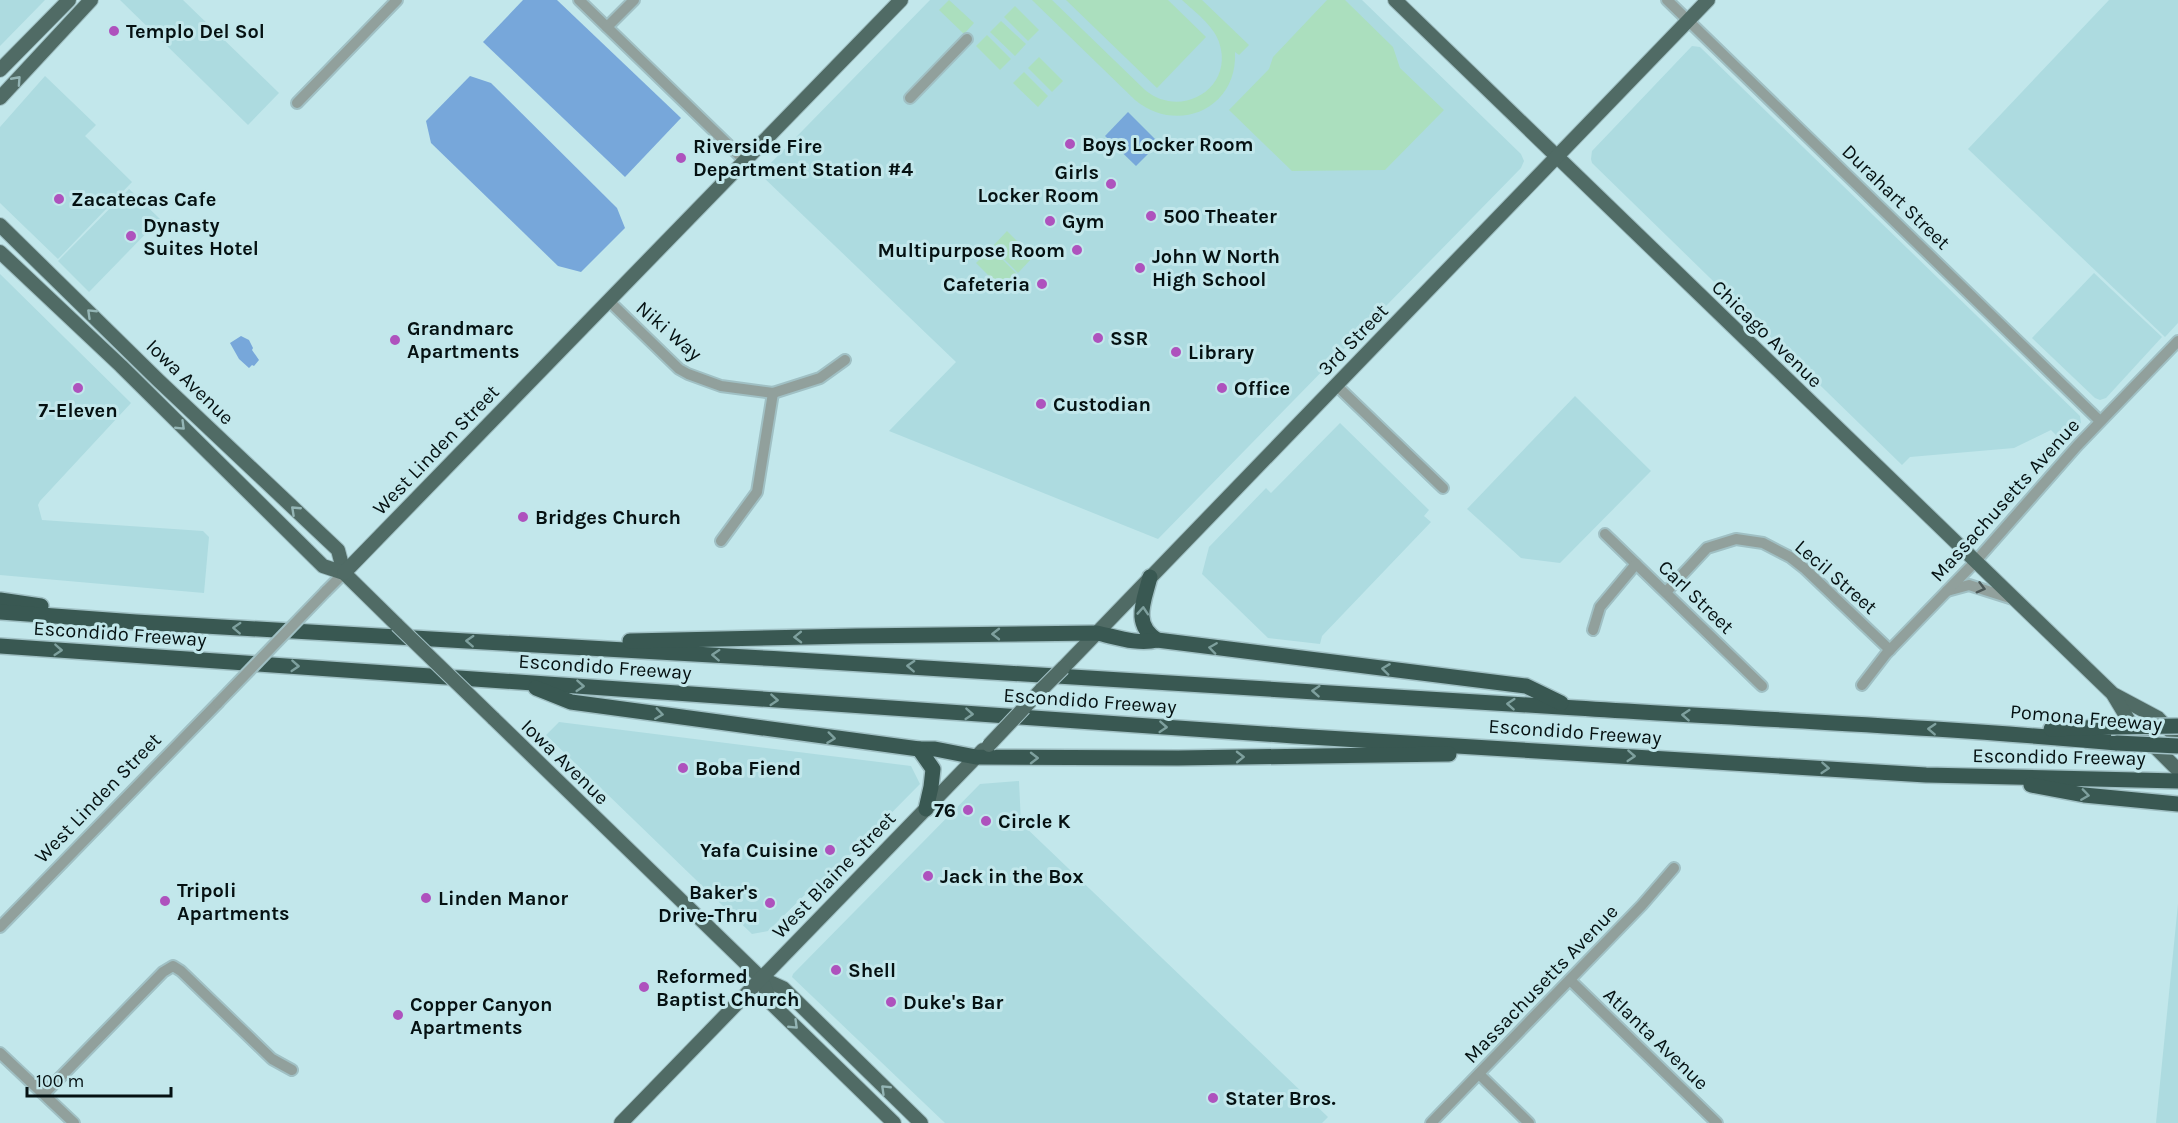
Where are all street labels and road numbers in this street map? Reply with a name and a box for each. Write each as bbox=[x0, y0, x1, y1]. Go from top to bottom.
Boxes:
street label: Durahart Street bbox=[1837, 140, 1955, 255]
street label: Chicago Avenue bbox=[1707, 276, 1827, 392]
street label: Niki Way bbox=[632, 296, 706, 366]
street label: 3rd Street bbox=[1313, 299, 1393, 381]
street label: Iowa Avenue bbox=[142, 335, 238, 429]
street label: West Linden Street bbox=[368, 380, 504, 520]
street label: Massachusetts Avenue bbox=[1926, 414, 2084, 586]
street label: Lecil Street bbox=[1790, 535, 1882, 619]
street label: Carl Street bbox=[1654, 555, 1739, 639]
street label: Escondido Freeway bbox=[33, 616, 207, 652]
street label: Escondido Freeway bbox=[518, 649, 692, 685]
street label: Escondido Freeway bbox=[1003, 683, 1177, 719]
street label: Pomona Freeway bbox=[2009, 700, 2163, 736]
street label: Escondido Freeway bbox=[1488, 714, 1662, 750]
street label: Iowa Avenue bbox=[517, 715, 613, 809]
street label: West Linden Street bbox=[30, 728, 166, 868]
street label: Escondido Freeway bbox=[1972, 744, 2146, 770]
street label: West Blaine Street bbox=[768, 807, 901, 943]
street label: Massachusetts Avenue bbox=[1459, 900, 1623, 1068]
street label: Atlanta Avenue bbox=[1599, 983, 1713, 1095]

